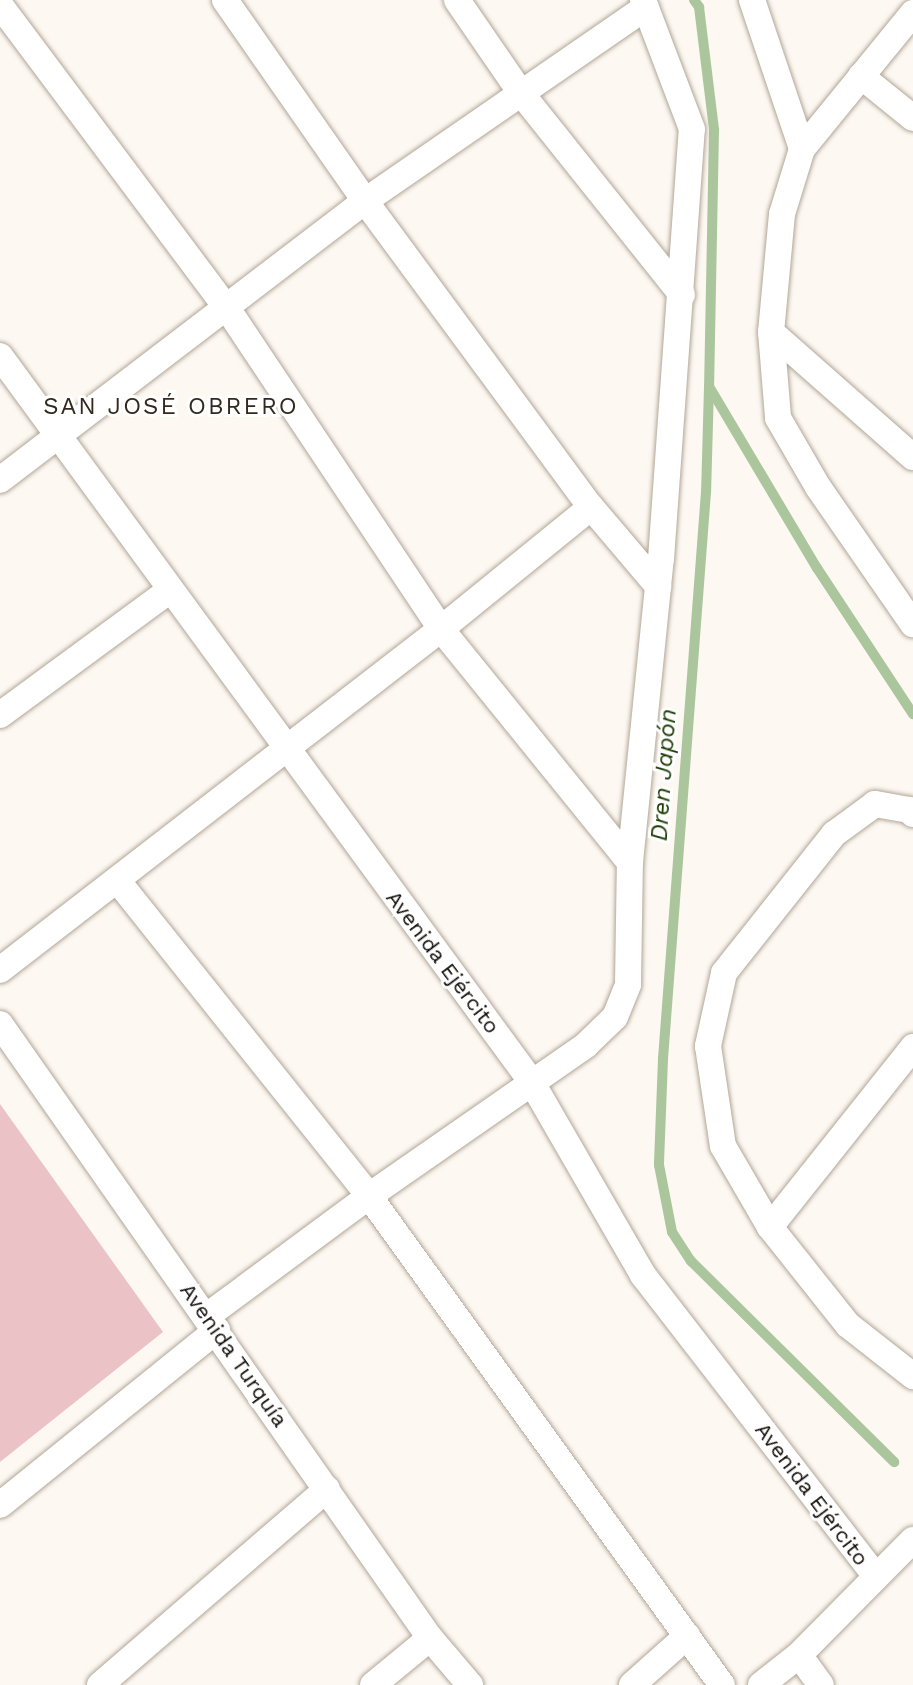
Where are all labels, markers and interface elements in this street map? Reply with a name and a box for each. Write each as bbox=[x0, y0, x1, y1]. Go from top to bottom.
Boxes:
district label: SAN JOSÉ OBRERO bbox=[43, 393, 299, 421]
water label: Dren Japón bbox=[645, 708, 683, 842]
street label: Avenida Ejército bbox=[380, 885, 506, 1039]
street label: Avenida Turquía bbox=[174, 1277, 294, 1433]
street label: Avenida Ejército bbox=[749, 1417, 875, 1571]

